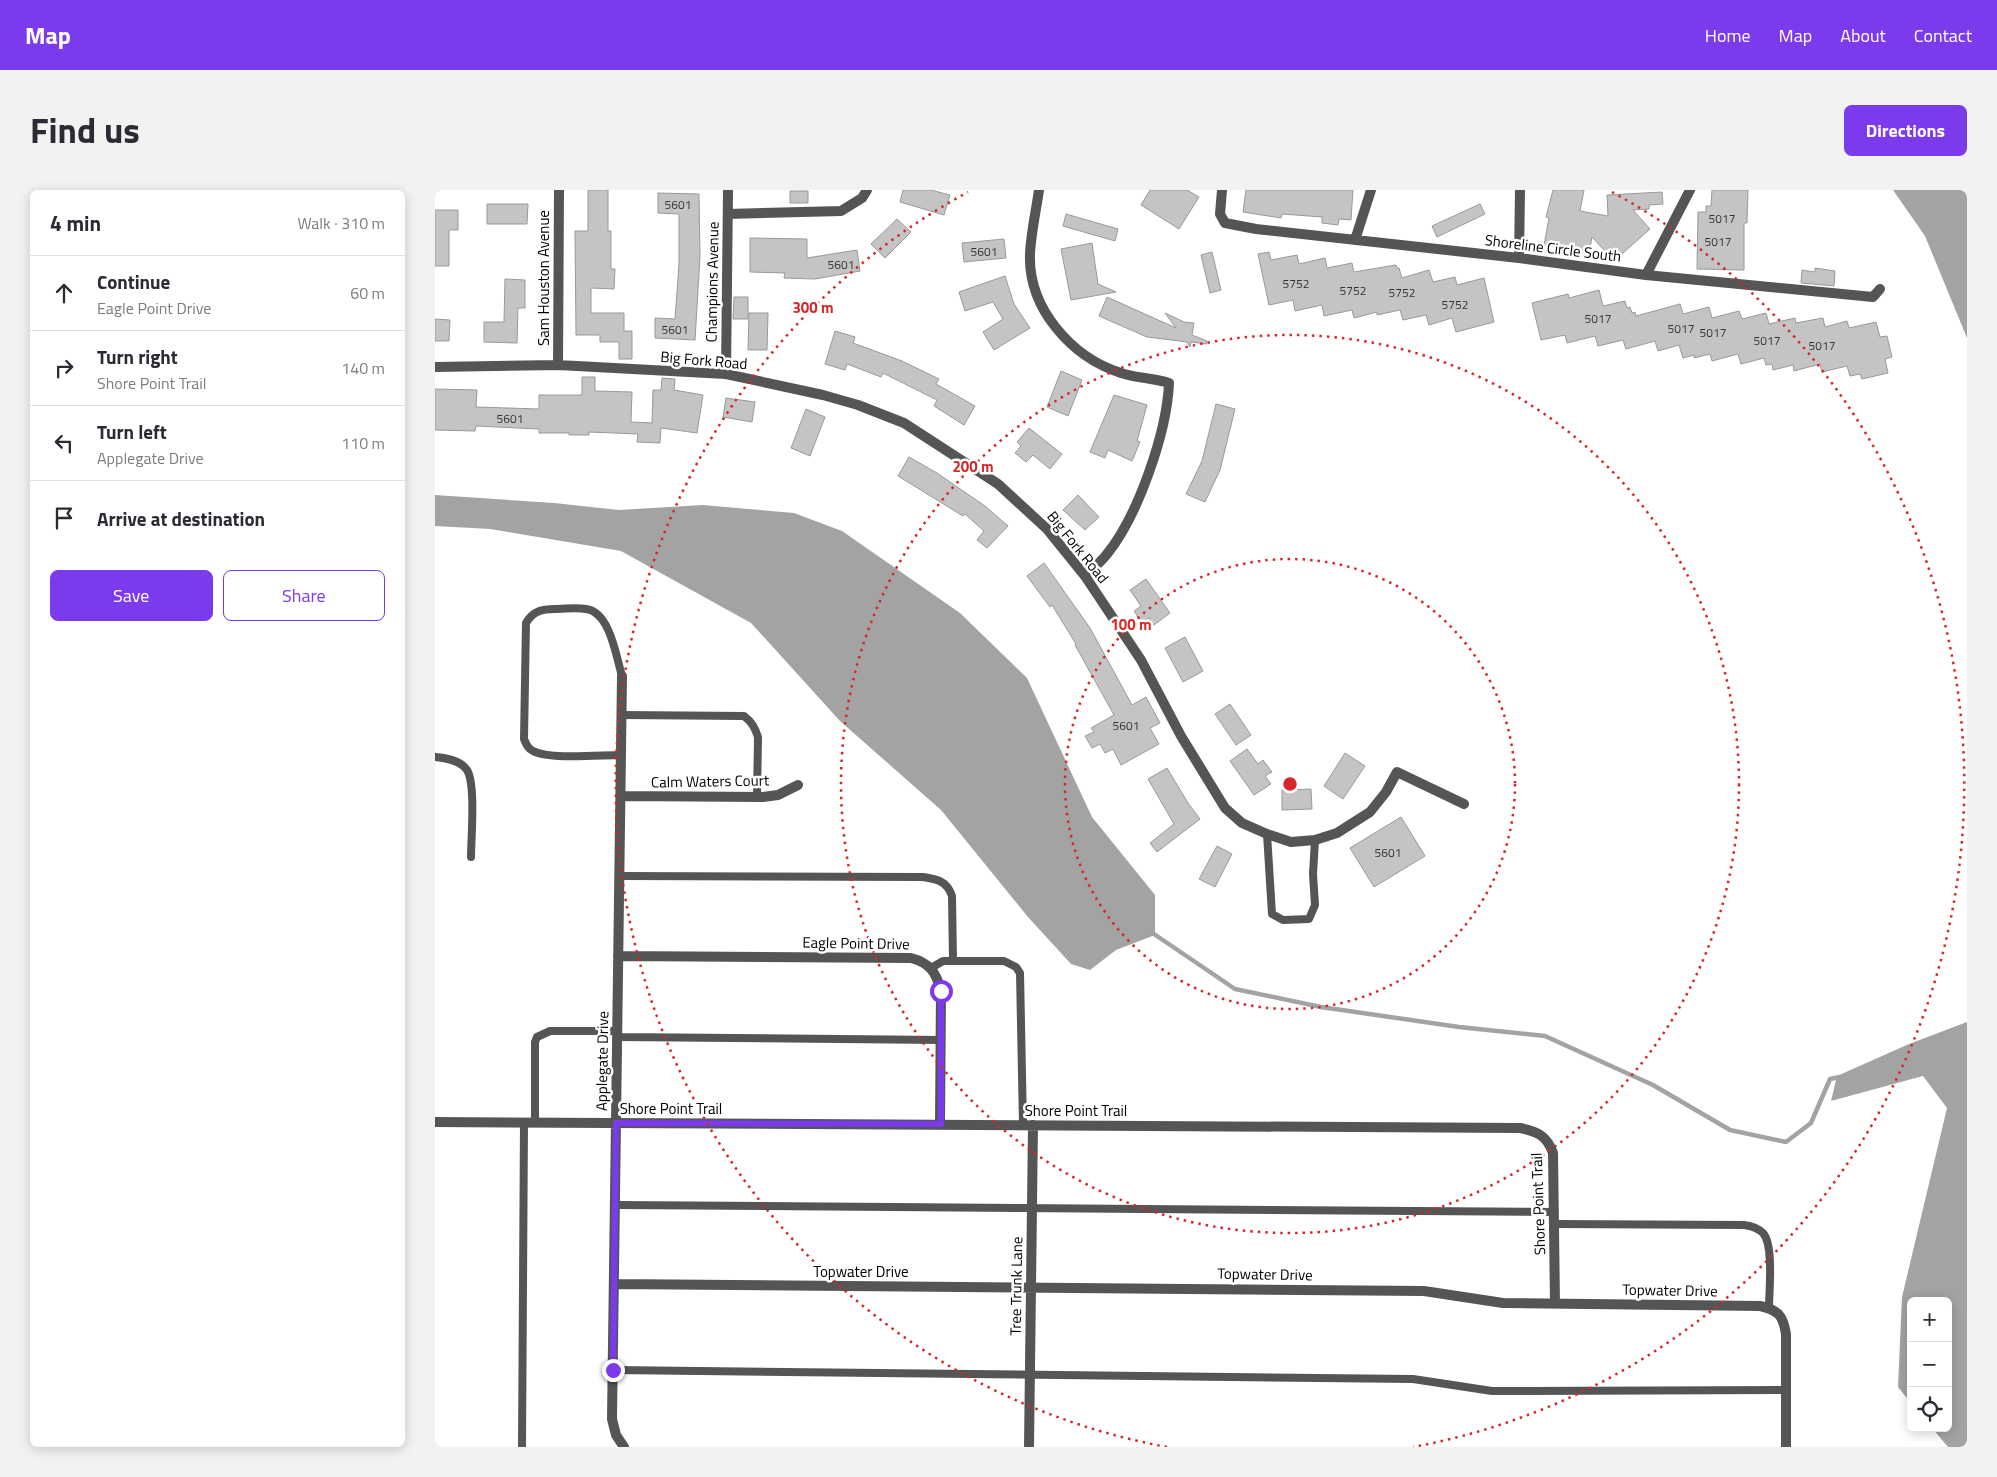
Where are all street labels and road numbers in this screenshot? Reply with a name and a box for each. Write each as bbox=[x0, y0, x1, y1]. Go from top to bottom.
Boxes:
street label: Sam Houston Avenue bbox=[532, 210, 555, 346]
street label: Champions Avenue bbox=[699, 221, 725, 343]
street label: Shoreline Circle South bbox=[1484, 228, 1622, 268]
street label: Big Fork Road bbox=[660, 345, 748, 375]
street label: Big Fork Road bbox=[1042, 506, 1114, 588]
street label: Calm Waters Court bbox=[651, 768, 770, 794]
street label: Eagle Point Drive bbox=[802, 931, 910, 955]
street label: Applegate Drive bbox=[590, 1011, 614, 1111]
street label: Shore Point Trail bbox=[620, 1097, 722, 1120]
street label: Shore Point Trail bbox=[1025, 1099, 1127, 1122]
street label: Shore Point Trail bbox=[1525, 1152, 1551, 1256]
street label: Tree Trunk Lane bbox=[1004, 1236, 1028, 1336]
street label: Topwater Drive bbox=[813, 1260, 909, 1283]
street label: Topwater Drive bbox=[1217, 1262, 1313, 1286]
street label: Topwater Drive bbox=[1622, 1278, 1718, 1302]

